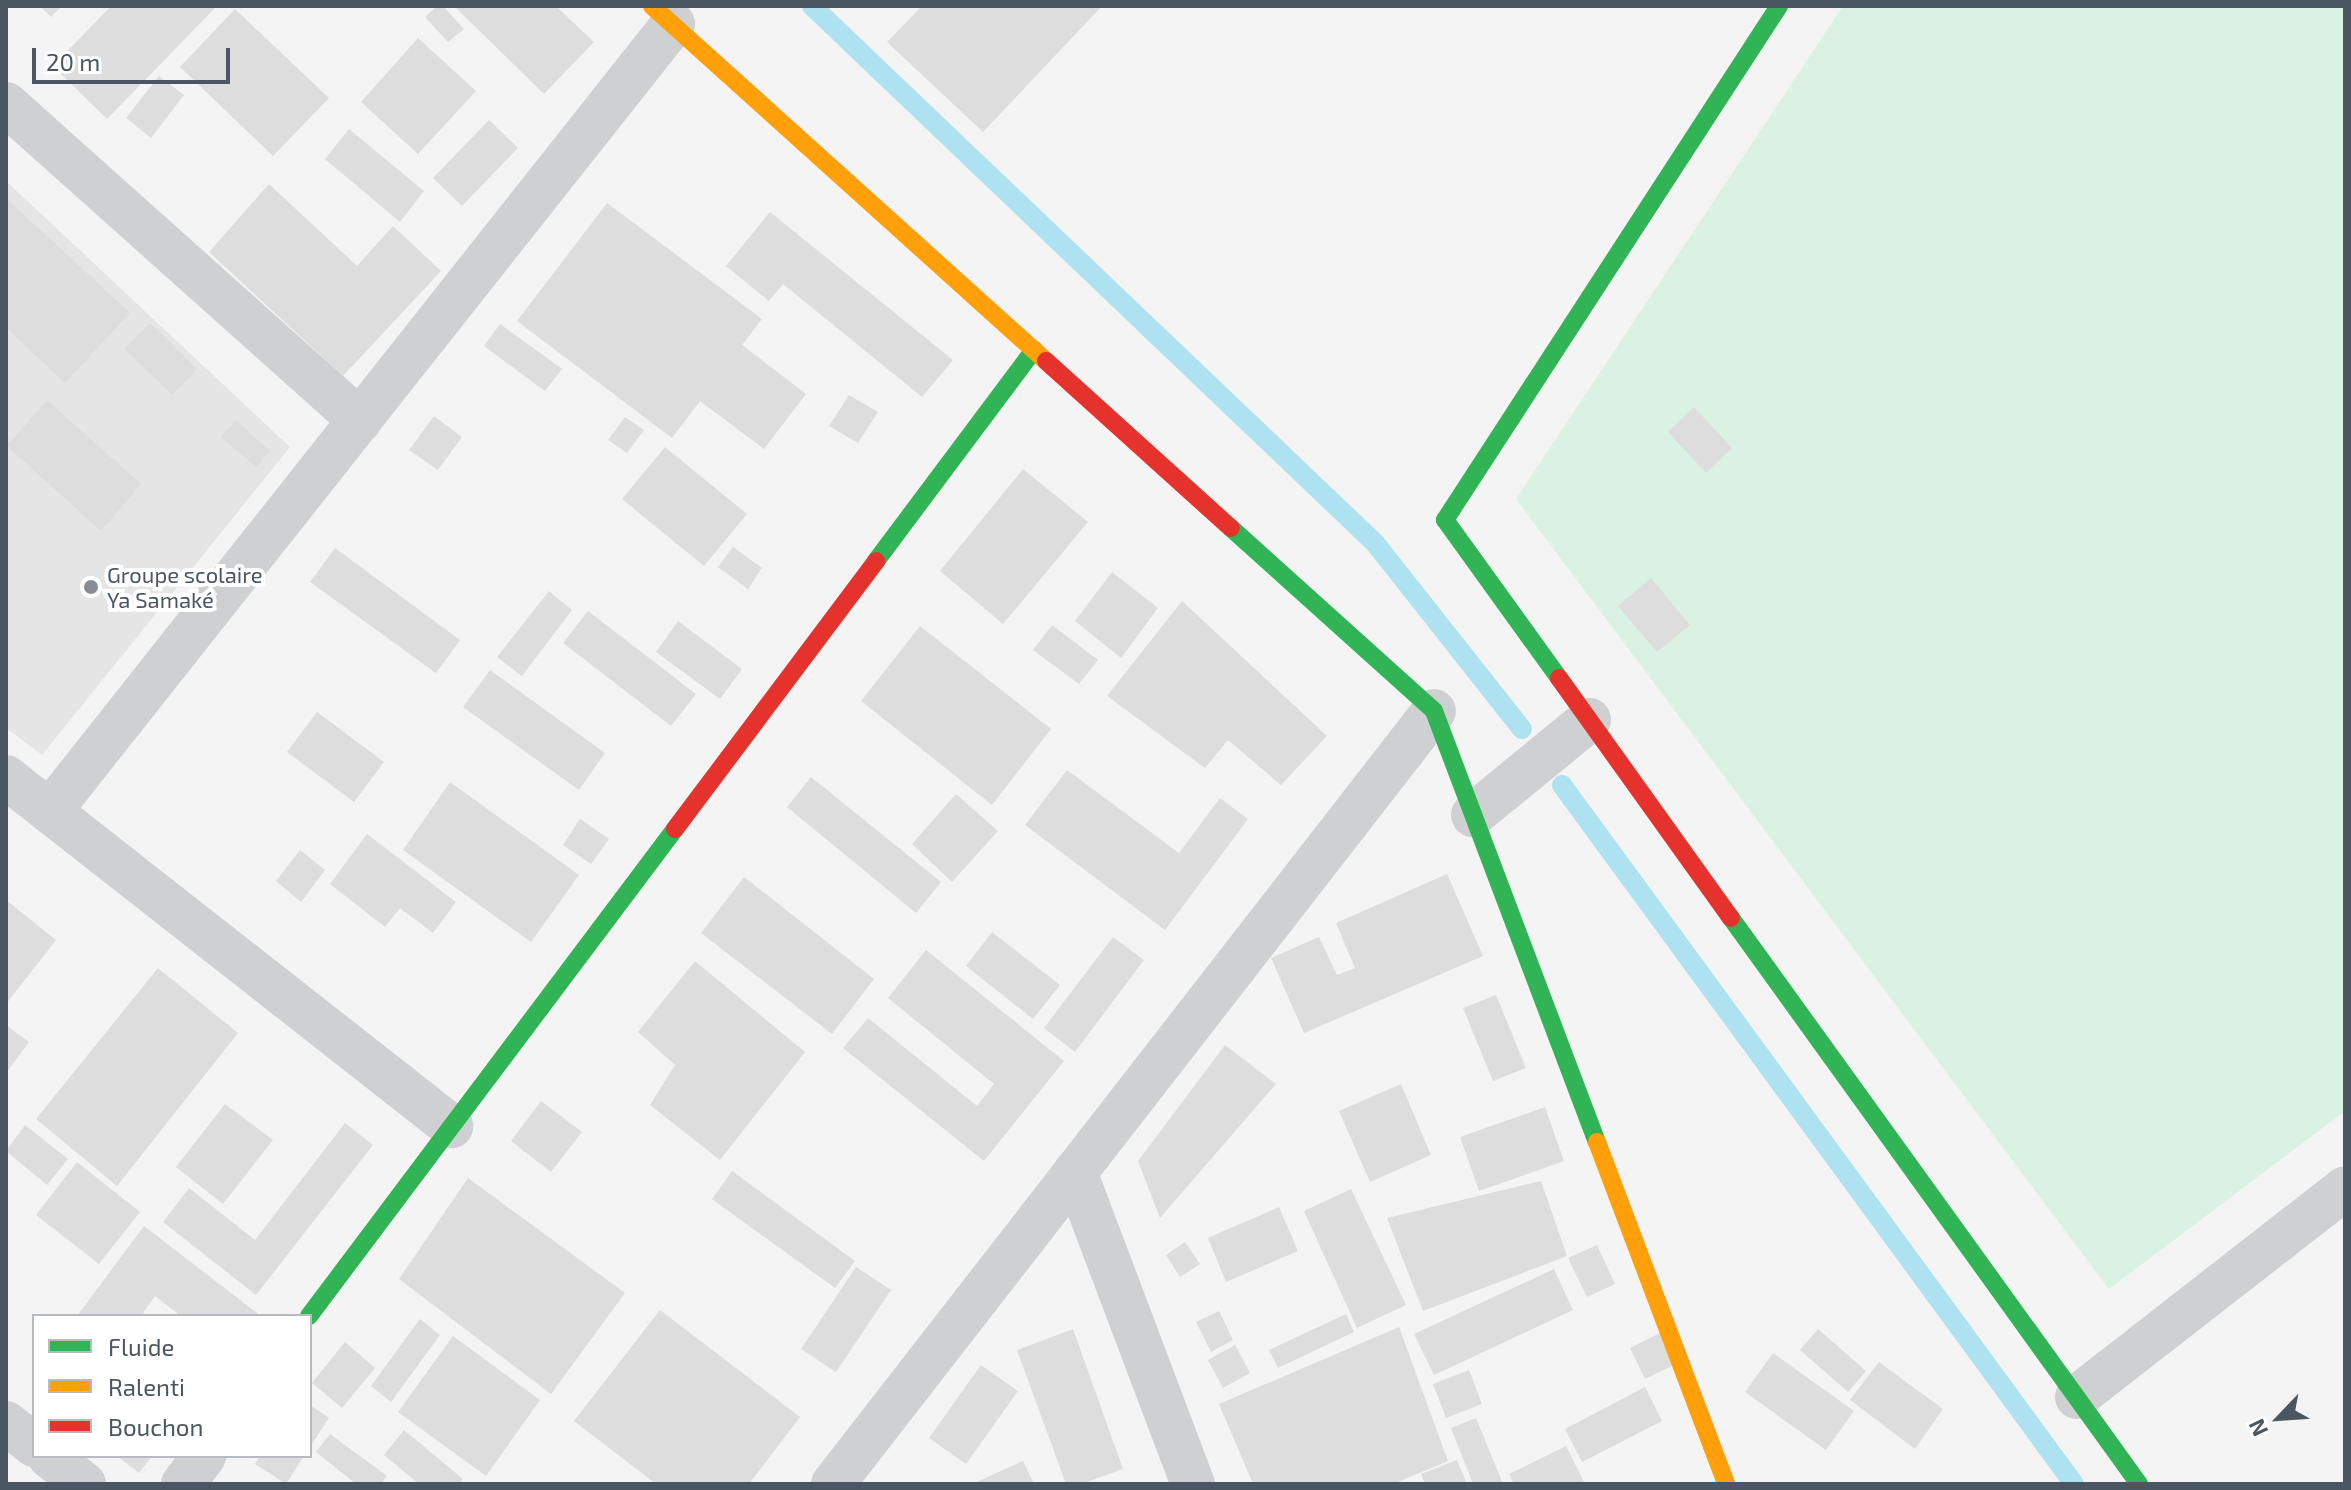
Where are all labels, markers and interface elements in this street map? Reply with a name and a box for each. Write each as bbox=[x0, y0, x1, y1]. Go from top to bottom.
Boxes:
scale bar bbox=[36, 32, 234, 82]
text: 20 m bbox=[46, 47, 100, 76]
place label: Groupe scolaire Ya Samaké bbox=[107, 561, 263, 612]
marker: Groupe scolaire Ya Samaké bbox=[82, 578, 100, 596]
legend bbox=[32, 1314, 312, 1458]
text: Fluide bbox=[108, 1332, 174, 1361]
text: Ralenti bbox=[108, 1372, 185, 1401]
north arrow bbox=[2239, 1378, 2319, 1458]
text: Bouchon bbox=[108, 1412, 203, 1441]
text: N bbox=[2242, 1415, 2272, 1441]

